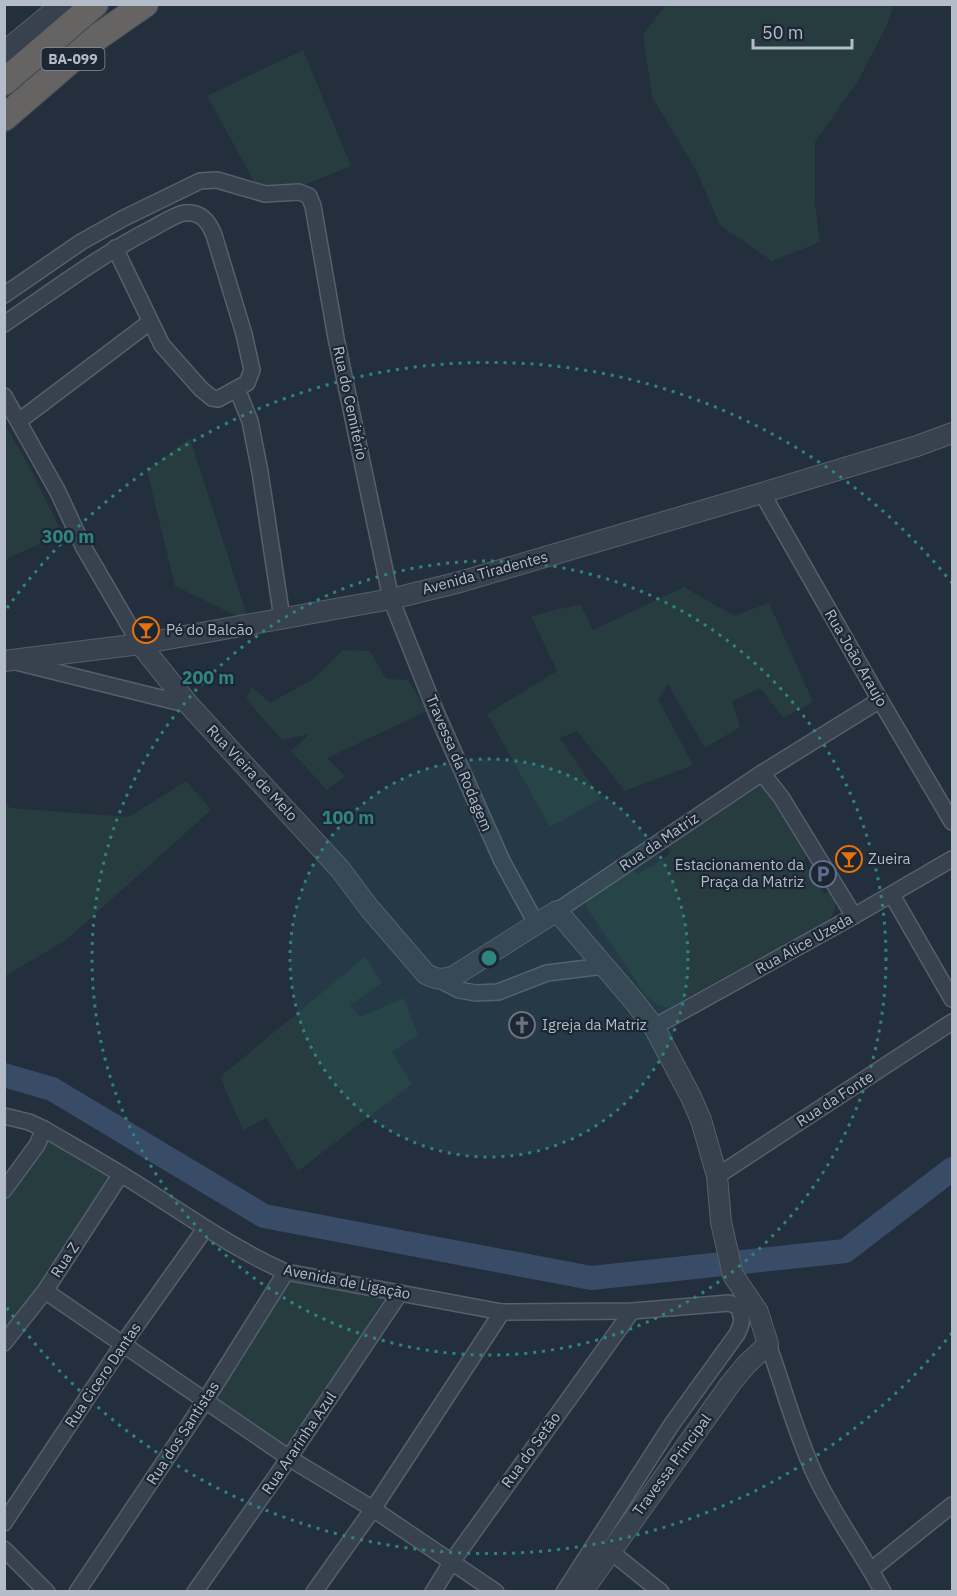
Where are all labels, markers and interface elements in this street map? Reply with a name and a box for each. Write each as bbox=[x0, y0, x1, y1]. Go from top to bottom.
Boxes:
scale bar bbox=[753, 12, 852, 50]
text: 50 m bbox=[762, 21, 804, 44]
road number: BA-099 bbox=[42, 48, 104, 70]
street label: Rua do Cemitério bbox=[329, 344, 372, 462]
text: 300 m bbox=[42, 525, 94, 548]
street label: Avenida Tiradentes bbox=[420, 547, 550, 598]
street label: Rua João Araujo bbox=[821, 606, 892, 710]
bar icon: Pé do Balcão bbox=[131, 615, 161, 645]
place label: Pé do Balcão bbox=[166, 620, 253, 639]
text: 200 m bbox=[182, 666, 234, 689]
street label: Travessa da Rodagem bbox=[422, 692, 497, 834]
street label: Rua Vieira de Melo bbox=[203, 721, 302, 825]
text: 100 m bbox=[322, 806, 374, 829]
street label: Rua da Matriz bbox=[615, 808, 702, 875]
bar icon: Zueira bbox=[834, 844, 864, 874]
place label: Zueira bbox=[868, 849, 911, 868]
place label: Estacionamento da Praça da Matriz bbox=[675, 855, 804, 891]
parking icon: Estacionamento da Praça da Matriz bbox=[808, 859, 838, 889]
street label: Rua Alice Uzeda bbox=[752, 909, 856, 978]
centre of rings bbox=[479, 948, 499, 968]
church icon: Igreja da Matriz bbox=[507, 1010, 537, 1040]
place label: Igreja da Matriz bbox=[542, 1015, 647, 1034]
street label: Rua da Fonte bbox=[793, 1067, 877, 1131]
street label: Rua Z bbox=[46, 1238, 83, 1281]
street label: Avenida de Ligação bbox=[282, 1260, 412, 1303]
street label: Rua Cicero Dantas bbox=[60, 1318, 145, 1431]
street label: Rua dos Santistas bbox=[142, 1377, 223, 1488]
street label: Rua Ararinha Azul bbox=[257, 1388, 340, 1498]
street label: Rua do Setão bbox=[497, 1408, 564, 1491]
street label: Travessa Principal bbox=[628, 1410, 715, 1519]

